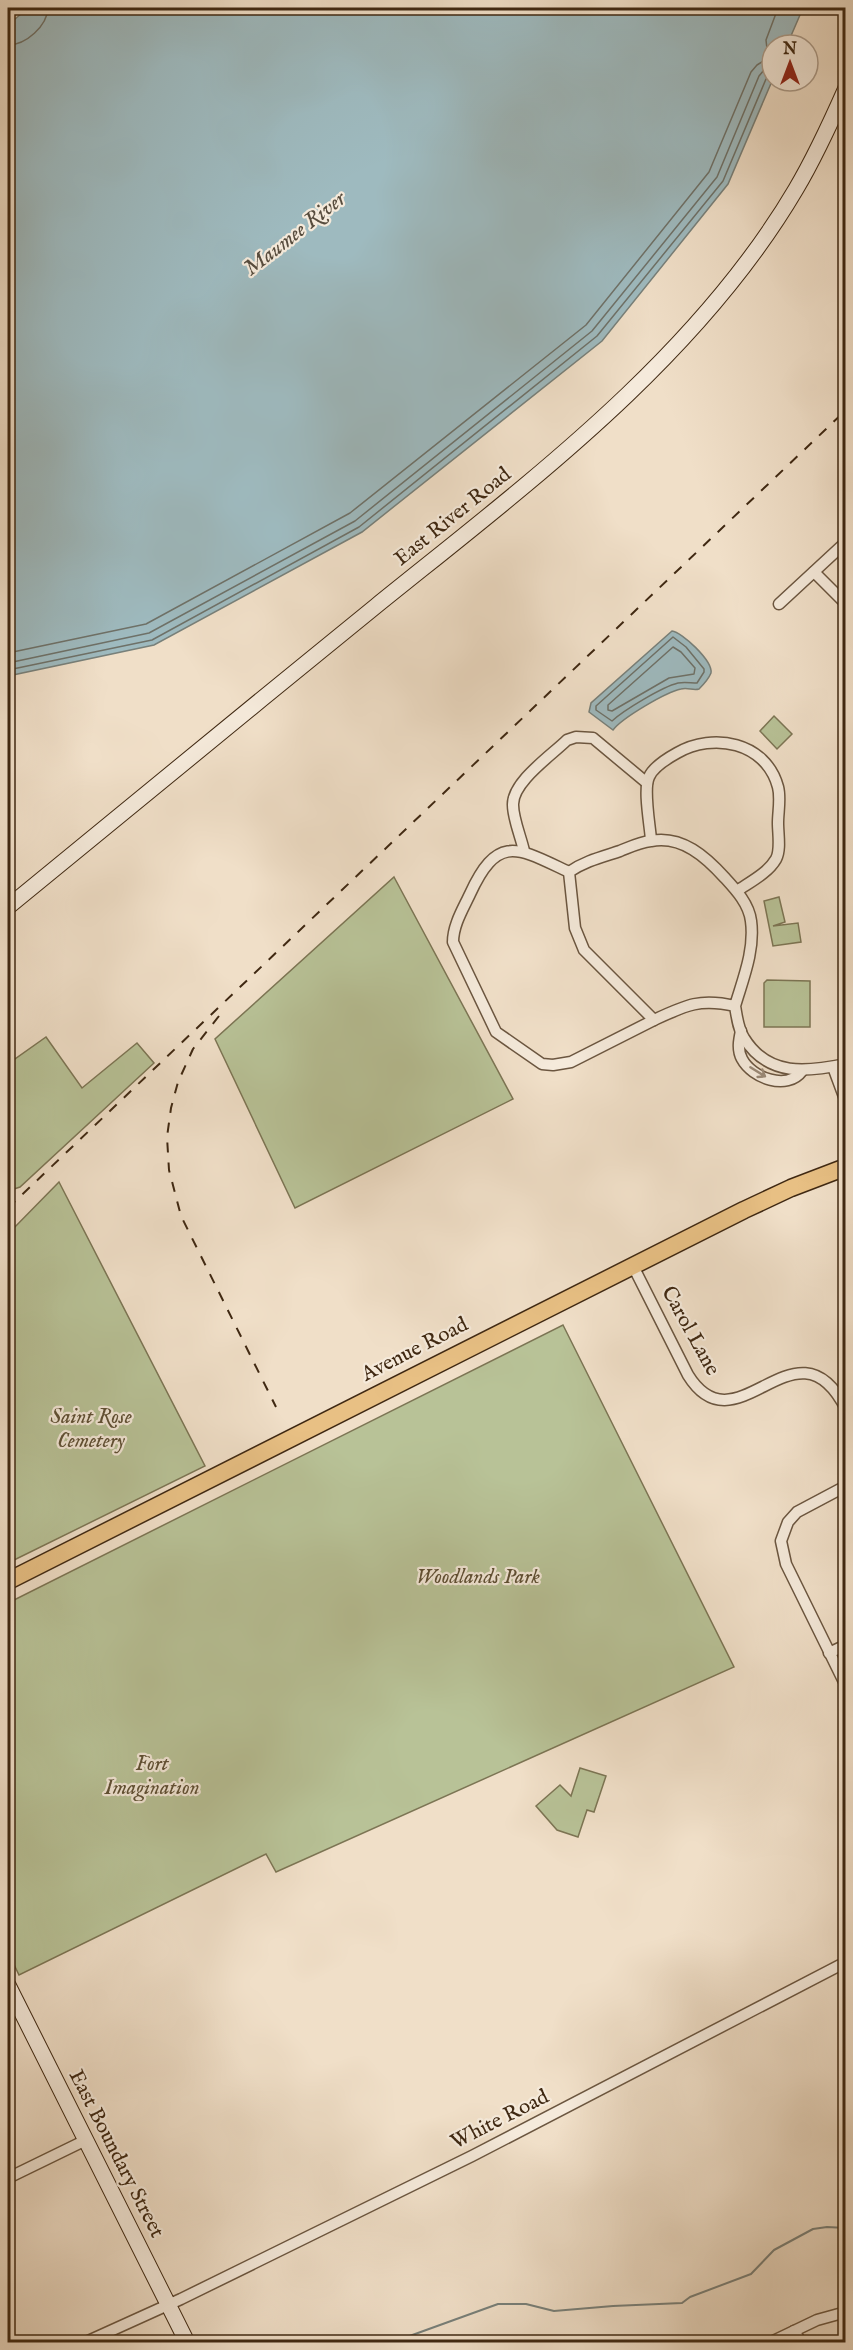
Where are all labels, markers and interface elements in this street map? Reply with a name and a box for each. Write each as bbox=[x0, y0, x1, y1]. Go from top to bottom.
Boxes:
north arrow bbox=[760, 33, 820, 93]
text: N bbox=[782, 40, 797, 60]
water label: Maumee River bbox=[238, 184, 353, 283]
street label: East River Road bbox=[389, 461, 518, 572]
one-way arrow bbox=[749, 1067, 766, 1079]
street label: Carol Lane bbox=[654, 1282, 726, 1381]
street label: Avenue Road bbox=[356, 1311, 474, 1389]
park label: Saint Rose Cemetery bbox=[50, 1404, 132, 1455]
park label: Woodlands Park bbox=[416, 1564, 541, 1591]
park label: Fort Imagination bbox=[103, 1751, 200, 1802]
street label: East Boundary Street bbox=[62, 2065, 170, 2243]
street label: White Road bbox=[446, 2083, 554, 2156]

